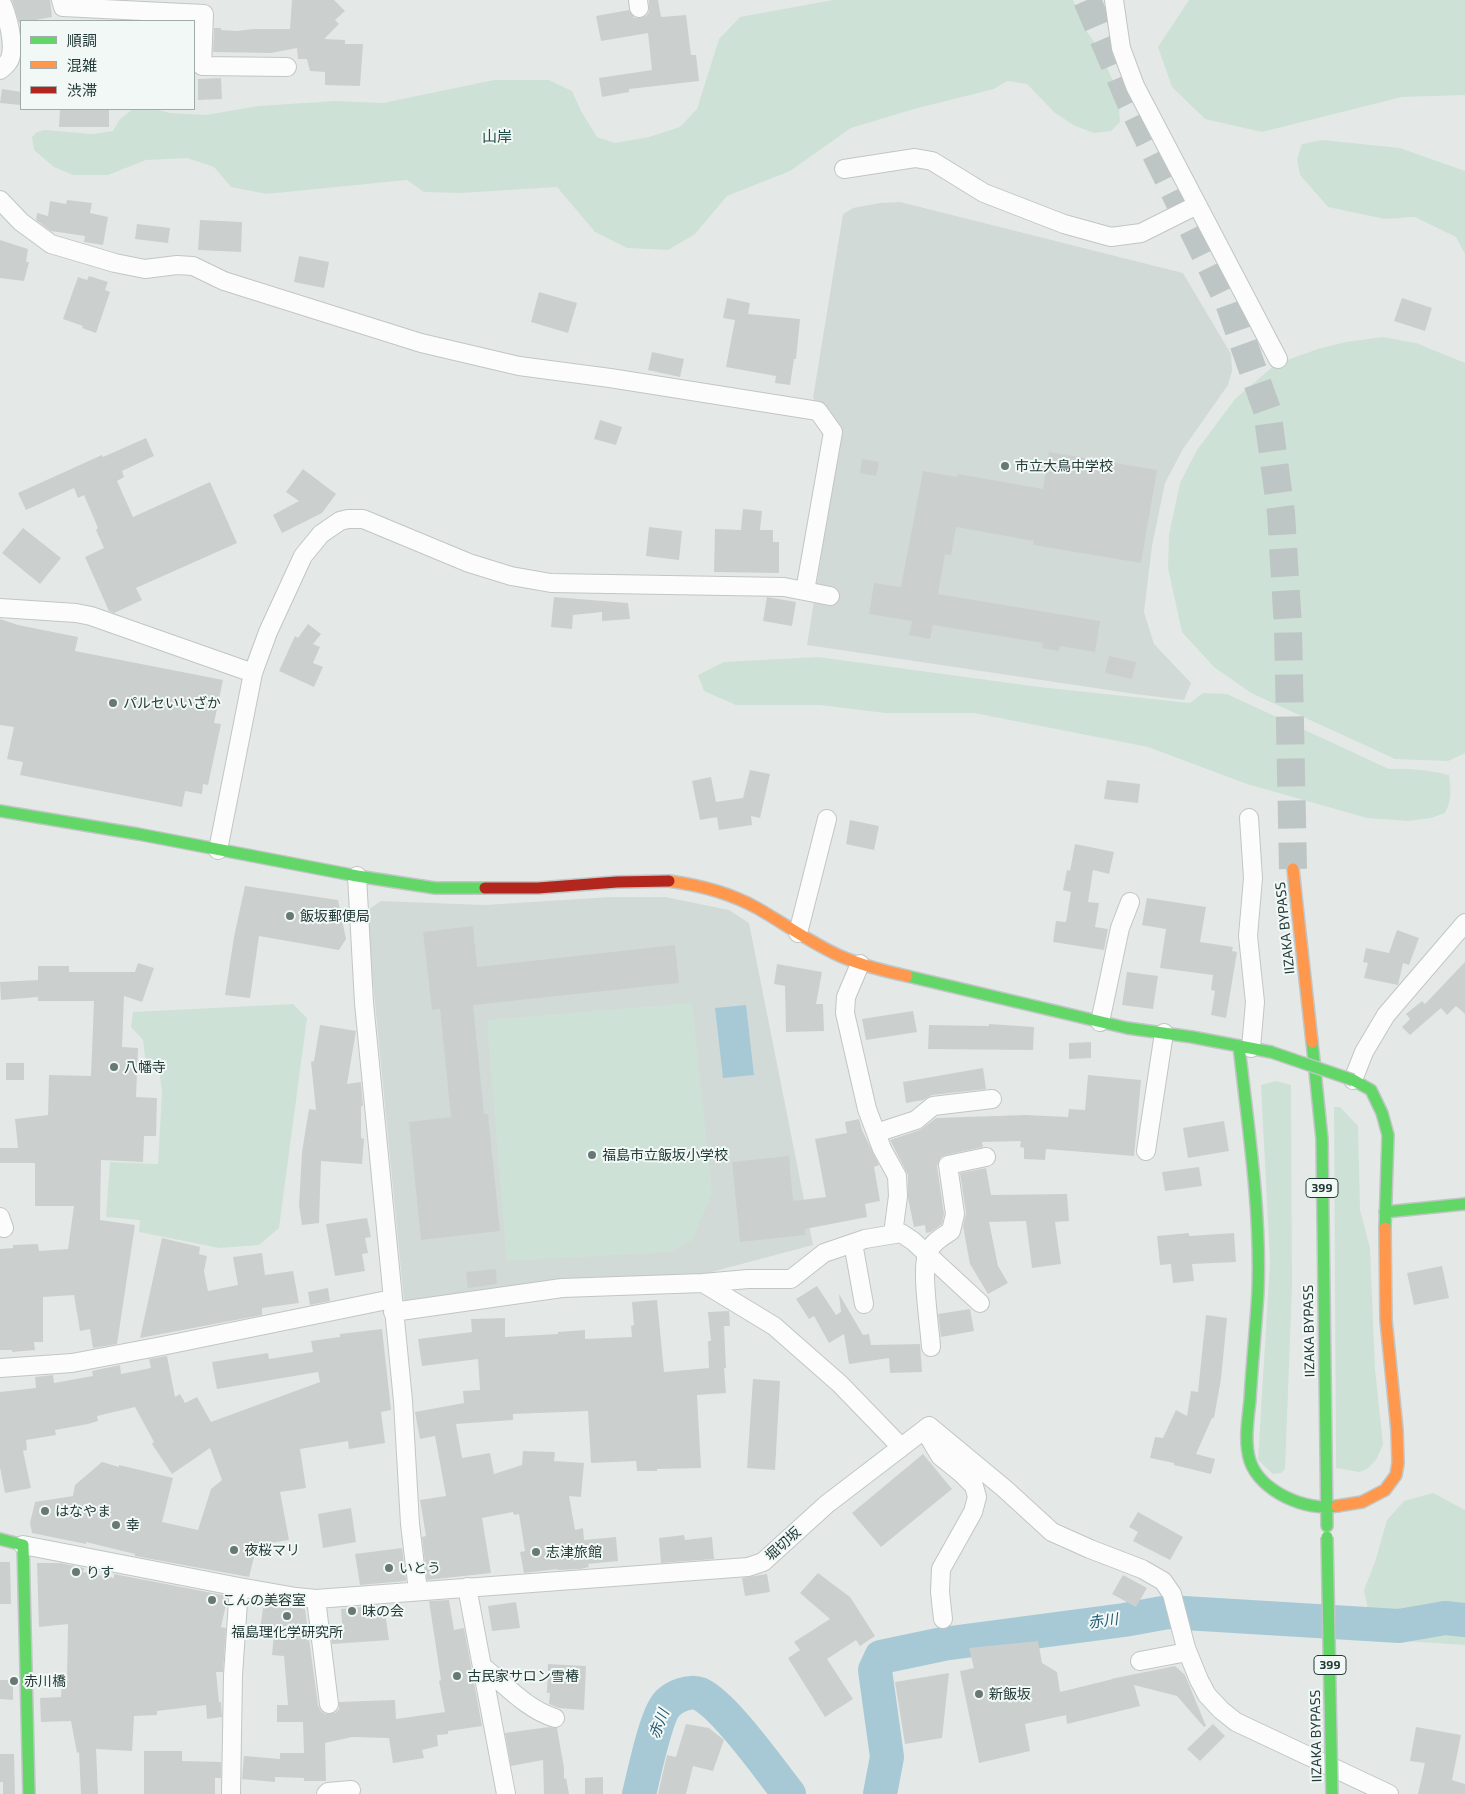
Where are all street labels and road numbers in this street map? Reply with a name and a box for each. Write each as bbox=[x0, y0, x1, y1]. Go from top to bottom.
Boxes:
street label: IIZAKA BYPASS bbox=[1272, 881, 1298, 975]
road number: 399 bbox=[1306, 1178, 1338, 1198]
street label: IIZAKA BYPASS bbox=[1300, 1284, 1318, 1378]
street label: 堀切坂 bbox=[762, 1524, 804, 1564]
road number: 399 bbox=[1314, 1656, 1346, 1674]
street label: IIZAKA BYPASS bbox=[1307, 1689, 1325, 1783]

